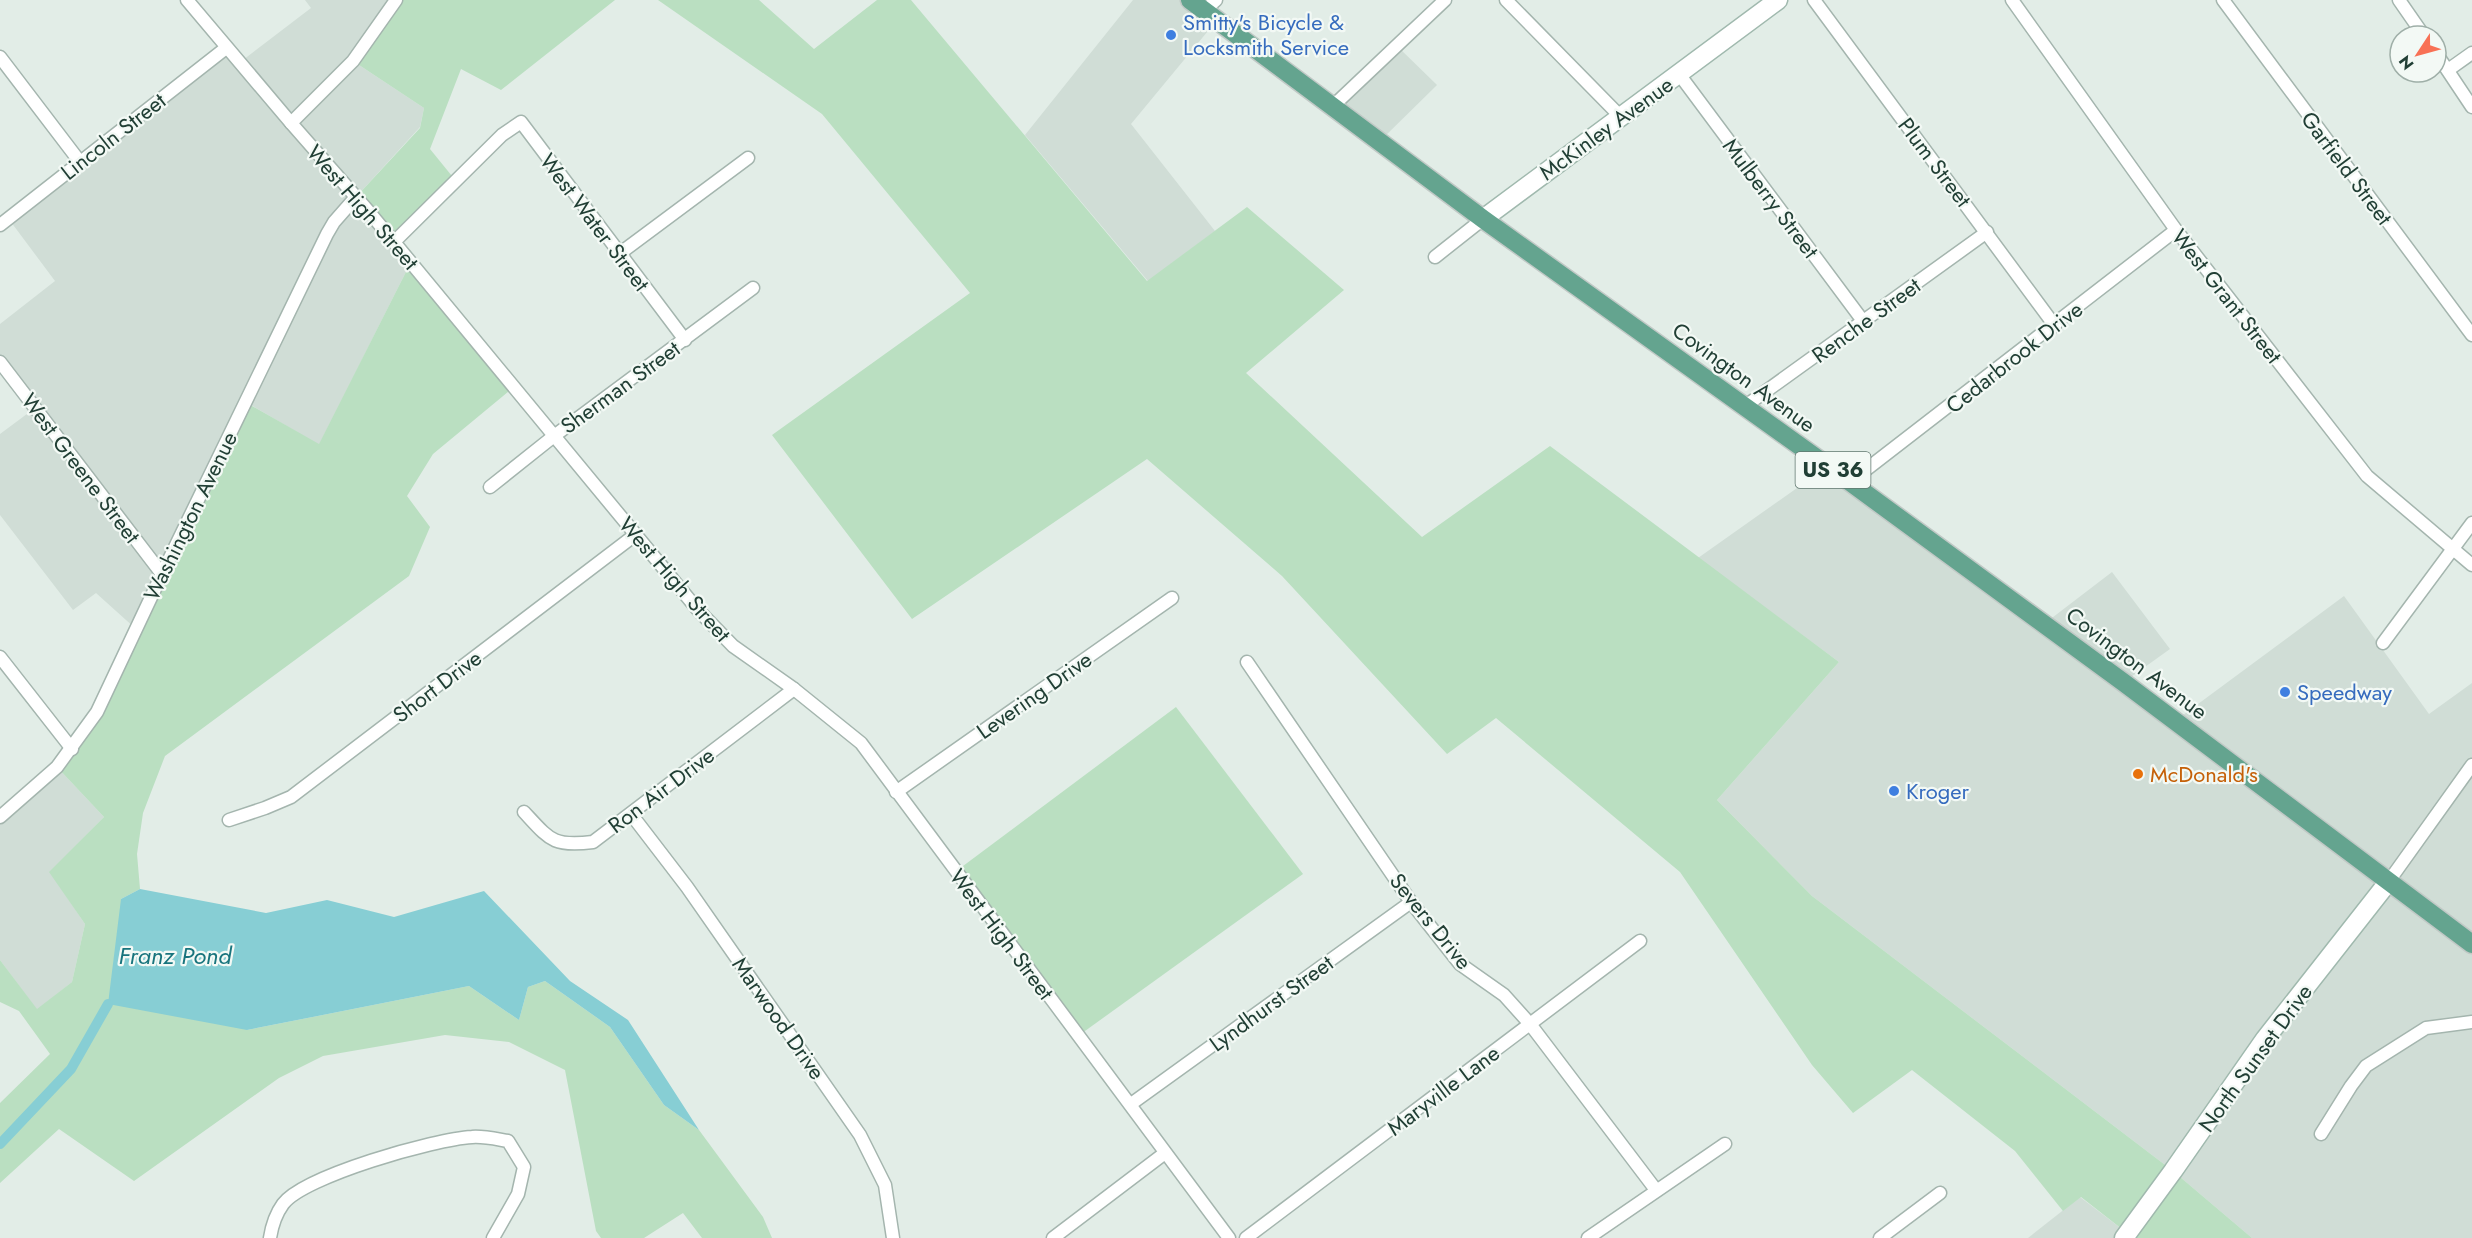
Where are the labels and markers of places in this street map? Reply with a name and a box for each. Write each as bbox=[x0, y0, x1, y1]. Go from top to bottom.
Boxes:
place label: Smitty's Bicycle & Locksmith Service bbox=[1183, 6, 1349, 63]
marker: Smitty's Bicycle & Locksmith Service bbox=[1164, 28, 1178, 42]
place label: Speedway bbox=[2297, 676, 2392, 708]
marker: Speedway bbox=[2278, 685, 2292, 699]
place label: McDonald's bbox=[2150, 758, 2258, 790]
marker: McDonald's bbox=[2131, 767, 2145, 781]
place label: Kroger bbox=[1906, 775, 1970, 807]
marker: Kroger bbox=[1887, 784, 1901, 798]

